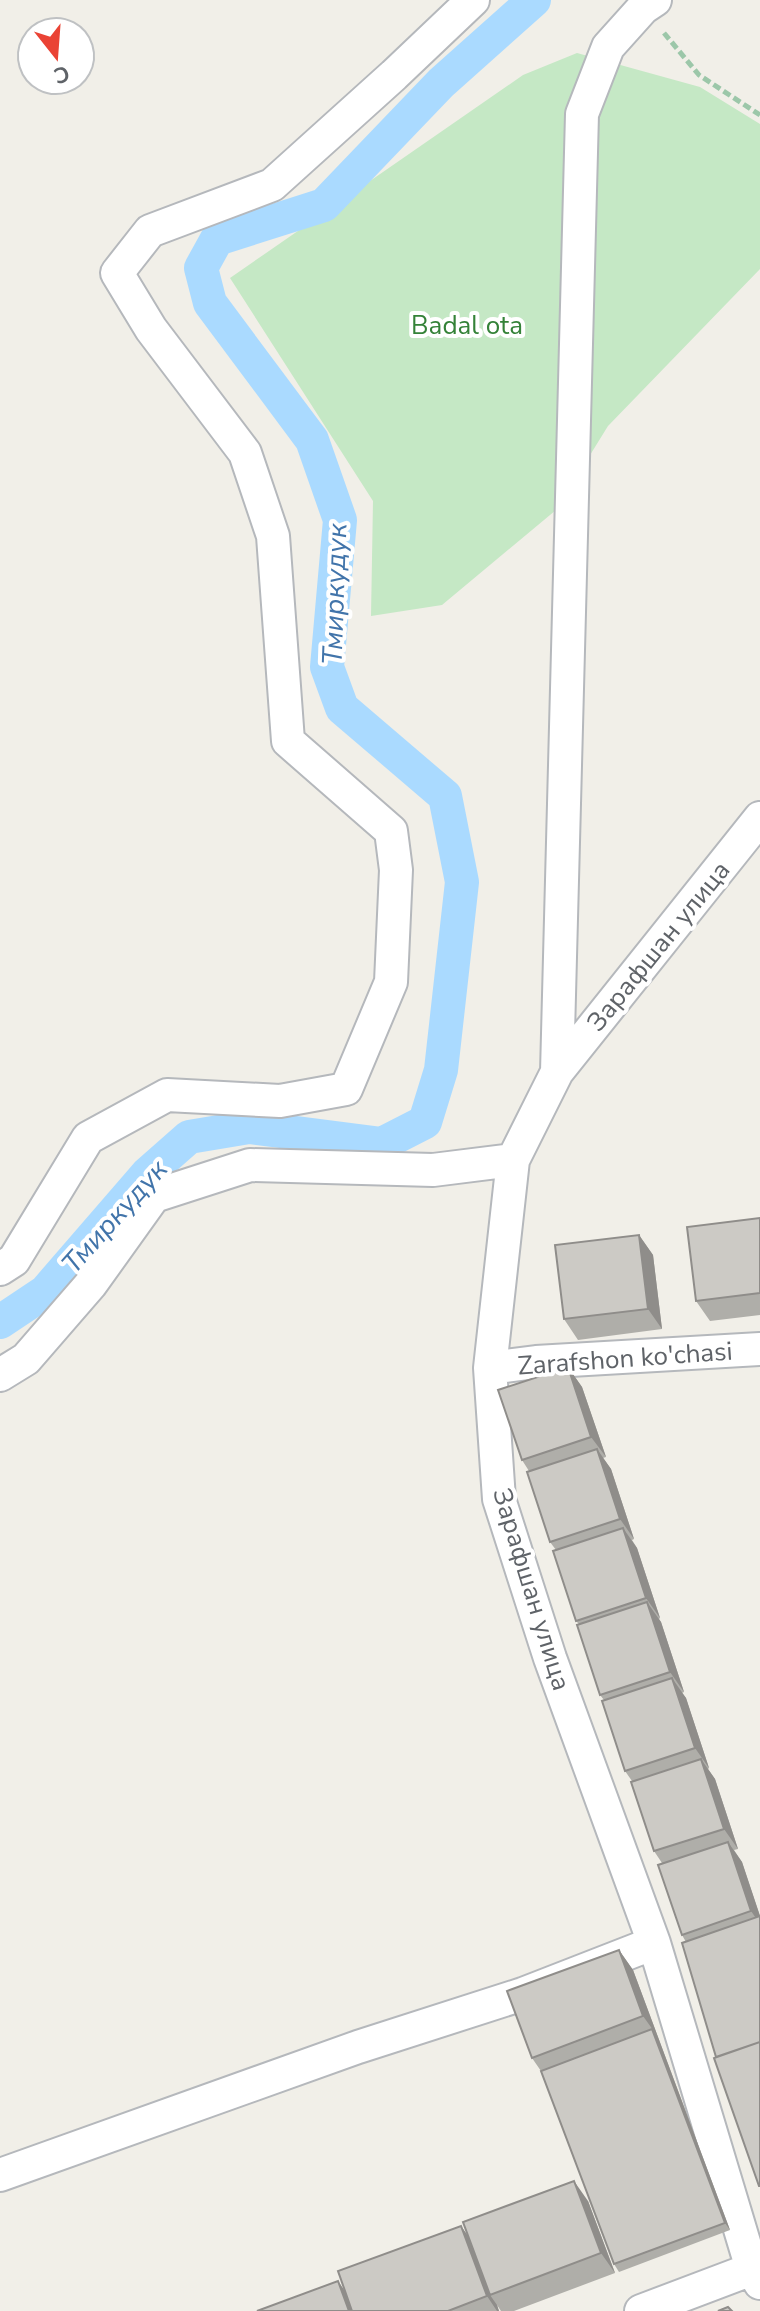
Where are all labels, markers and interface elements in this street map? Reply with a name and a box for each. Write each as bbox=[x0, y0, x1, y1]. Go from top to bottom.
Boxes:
north arrow bbox=[16, 16, 96, 96]
text: С bbox=[50, 58, 73, 91]
park label: Badal ota bbox=[411, 308, 523, 343]
water label: Тмиркудук bbox=[314, 522, 356, 665]
street label: Зарафшан улица bbox=[579, 854, 738, 1039]
water label: Тмиркудук bbox=[53, 1151, 177, 1282]
street label: Zarafshon ko'chasi bbox=[516, 1334, 734, 1383]
street label: Зарафшан улица bbox=[484, 1484, 579, 1695]

